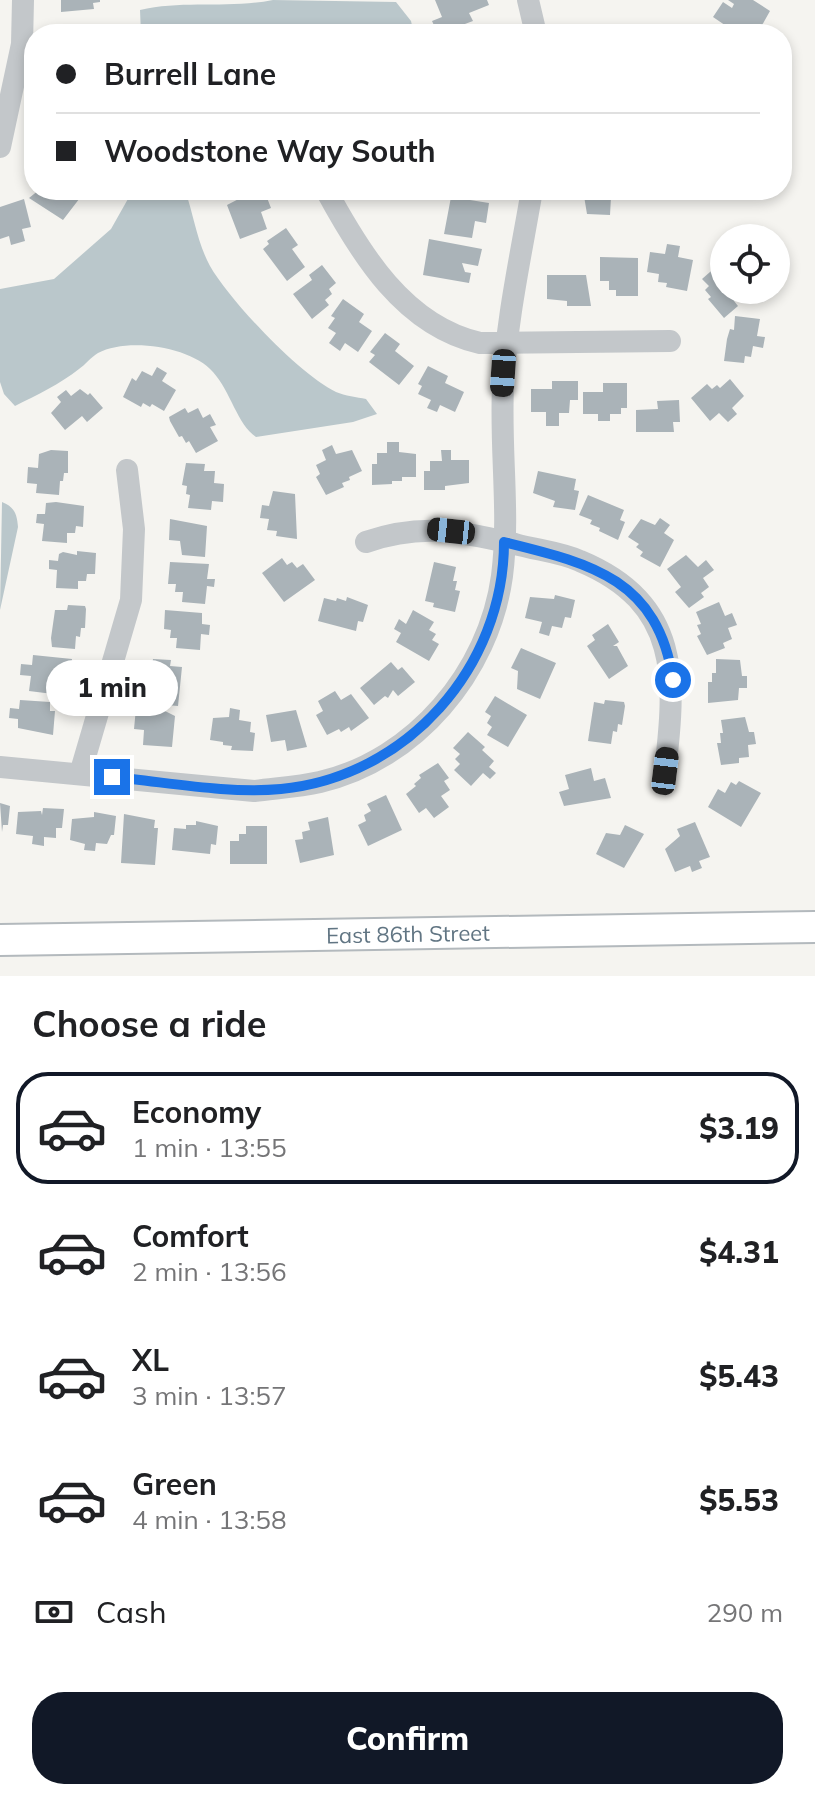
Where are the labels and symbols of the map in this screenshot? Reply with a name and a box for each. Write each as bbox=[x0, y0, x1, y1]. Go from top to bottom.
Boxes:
car bbox=[489, 348, 517, 398]
car bbox=[426, 517, 476, 545]
callout: 1 min bbox=[46, 661, 178, 717]
route start bbox=[655, 662, 691, 698]
car bbox=[650, 746, 680, 796]
route end bbox=[94, 759, 130, 795]
street label: East 86th Street bbox=[326, 919, 490, 949]

